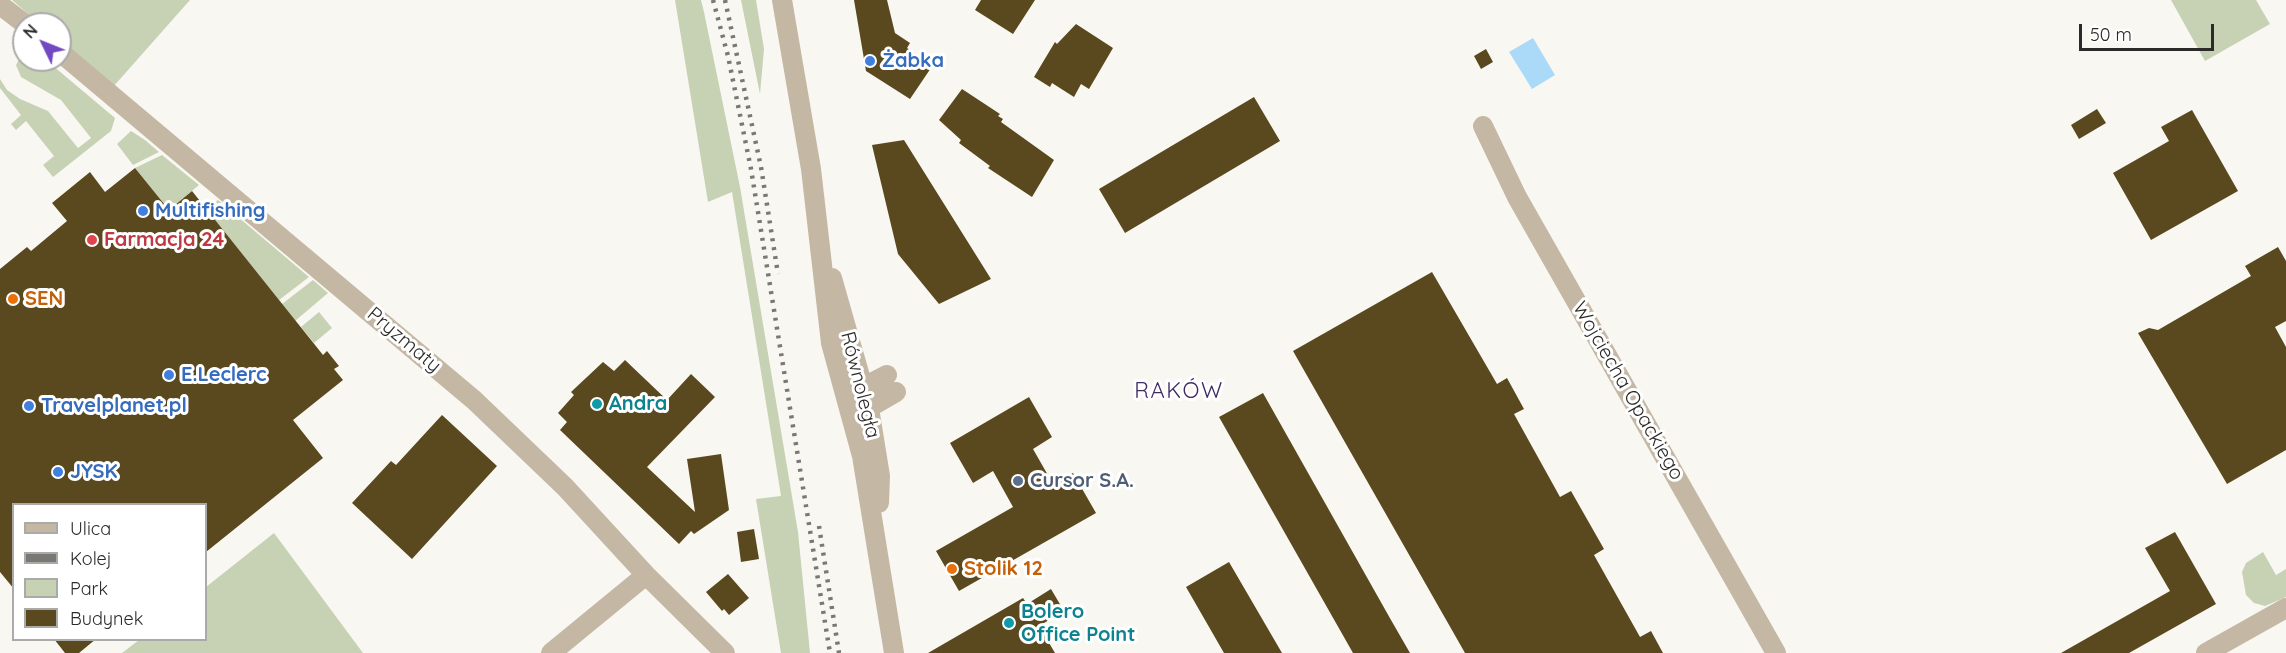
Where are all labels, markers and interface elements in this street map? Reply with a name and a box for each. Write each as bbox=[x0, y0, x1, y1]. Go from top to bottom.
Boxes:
north arrow bbox=[12, 12, 72, 72]
scale bar bbox=[2082, 12, 2217, 50]
text: N bbox=[19, 20, 42, 42]
text: 50 m bbox=[2090, 23, 2132, 46]
place label: Żabka bbox=[882, 49, 944, 73]
marker: Żabka bbox=[863, 54, 877, 68]
place label: Multifishing bbox=[155, 199, 266, 223]
marker: Multifishing bbox=[136, 204, 150, 218]
place label: Farmacja 24 bbox=[104, 228, 224, 252]
marker: Farmacja 24 bbox=[85, 233, 99, 247]
place label: SEN bbox=[25, 287, 63, 311]
marker: SEN bbox=[6, 292, 20, 306]
street label: Wojciecha Opackiego bbox=[1567, 298, 1689, 484]
street label: Pryzmaty bbox=[362, 302, 446, 378]
street label: Równoległa bbox=[835, 329, 885, 441]
place label: E.Leclerc bbox=[181, 363, 266, 387]
marker: E.Leclerc bbox=[162, 368, 176, 382]
district label: RAKÓW bbox=[1134, 378, 1224, 404]
place label: Andra bbox=[609, 392, 667, 416]
place label: Travelplanet.pl bbox=[41, 394, 187, 418]
marker: Andra bbox=[590, 397, 604, 411]
marker: Travelplanet.pl bbox=[22, 399, 36, 413]
place label: JYSK bbox=[70, 460, 117, 484]
marker: JYSK bbox=[51, 465, 65, 479]
place label: Cursor S.A. bbox=[1030, 469, 1134, 493]
marker: Cursor S.A. bbox=[1011, 474, 1025, 488]
legend bbox=[12, 503, 207, 641]
text: Ulica bbox=[70, 517, 111, 540]
text: Kolej bbox=[70, 547, 112, 570]
place label: Stolik 12 bbox=[964, 557, 1043, 581]
marker: Stolik 12 bbox=[945, 562, 959, 576]
text: Park bbox=[70, 577, 108, 600]
place label: Bolero Office Point bbox=[1021, 600, 1135, 647]
text: Budynek bbox=[70, 607, 143, 630]
marker: Bolero Office Point bbox=[1002, 616, 1016, 630]

